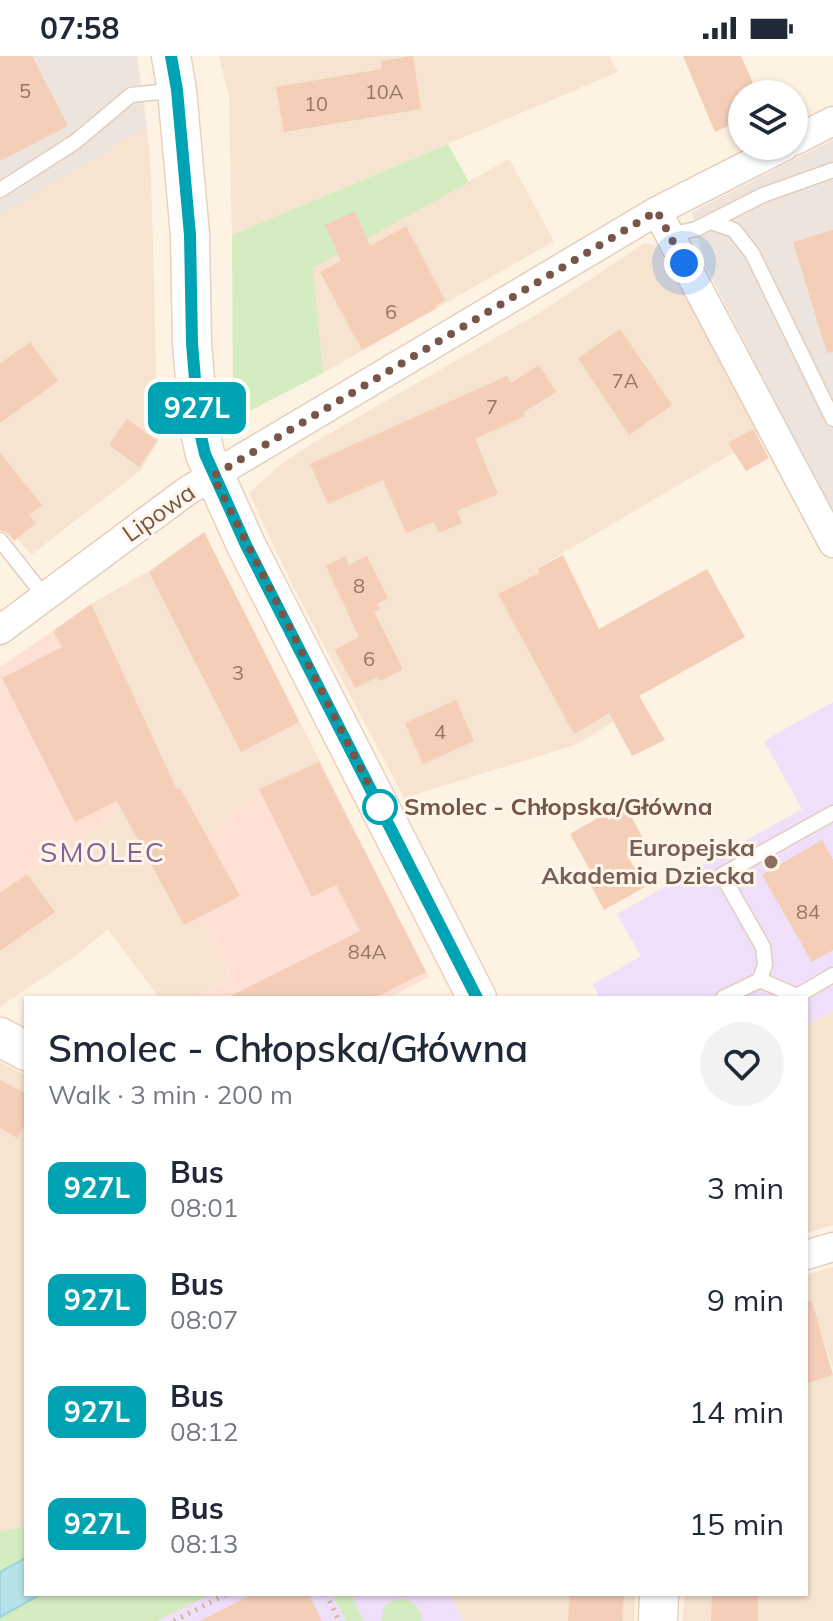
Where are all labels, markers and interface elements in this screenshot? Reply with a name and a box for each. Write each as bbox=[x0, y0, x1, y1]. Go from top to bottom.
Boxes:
text: 07:58 bbox=[40, 9, 119, 47]
house number: 5 bbox=[19, 78, 31, 103]
house number: 10A bbox=[365, 79, 404, 104]
map controls bbox=[728, 80, 808, 160]
button: layers bbox=[728, 80, 808, 160]
house number: 10 bbox=[304, 91, 328, 116]
your location bbox=[664, 243, 704, 283]
house number: 6 bbox=[385, 299, 397, 324]
house number: 7A bbox=[612, 368, 639, 393]
line badge: 927L bbox=[141, 382, 253, 434]
text: 927L bbox=[164, 390, 230, 425]
house number: 7 bbox=[486, 394, 498, 419]
street label: Lipowa bbox=[116, 476, 201, 548]
house number: 8 bbox=[353, 573, 365, 598]
house number: 6 bbox=[363, 646, 375, 671]
house number: 3 bbox=[232, 660, 244, 685]
house number: 4 bbox=[434, 719, 446, 744]
marker: Smolec - Chłopska/Główna bbox=[363, 790, 397, 824]
place label: Smolec - Chłopska/Główna bbox=[404, 791, 713, 821]
place label: Europejska Akademia Dziecka bbox=[541, 832, 755, 890]
district label: SMOLEC bbox=[40, 834, 166, 869]
marker: Europejska Akademia Dziecka bbox=[762, 853, 780, 871]
house number: 84 bbox=[796, 899, 820, 924]
house number: 84A bbox=[348, 939, 387, 964]
button: heart bbox=[700, 1022, 784, 1106]
text: Smolec - Chłopska/Główna bbox=[48, 1024, 528, 1072]
text: Walk · 3 min · 200 m bbox=[48, 1078, 293, 1111]
text: Bus bbox=[170, 1153, 224, 1191]
text: 3 min bbox=[707, 1169, 784, 1207]
text: 927L bbox=[64, 1170, 130, 1205]
text: 08:01 bbox=[170, 1191, 238, 1224]
text: Bus bbox=[170, 1265, 224, 1303]
text: 9 min bbox=[707, 1281, 784, 1319]
text: 927L bbox=[64, 1282, 130, 1317]
text: 08:07 bbox=[170, 1303, 238, 1336]
text: Bus bbox=[170, 1377, 224, 1415]
text: 14 min bbox=[689, 1393, 784, 1431]
text: 927L bbox=[64, 1394, 130, 1429]
text: 08:12 bbox=[170, 1415, 238, 1448]
text: Bus bbox=[170, 1489, 224, 1527]
text: 15 min bbox=[689, 1505, 784, 1543]
text: 927L bbox=[64, 1506, 130, 1541]
text: 08:13 bbox=[170, 1527, 238, 1560]

